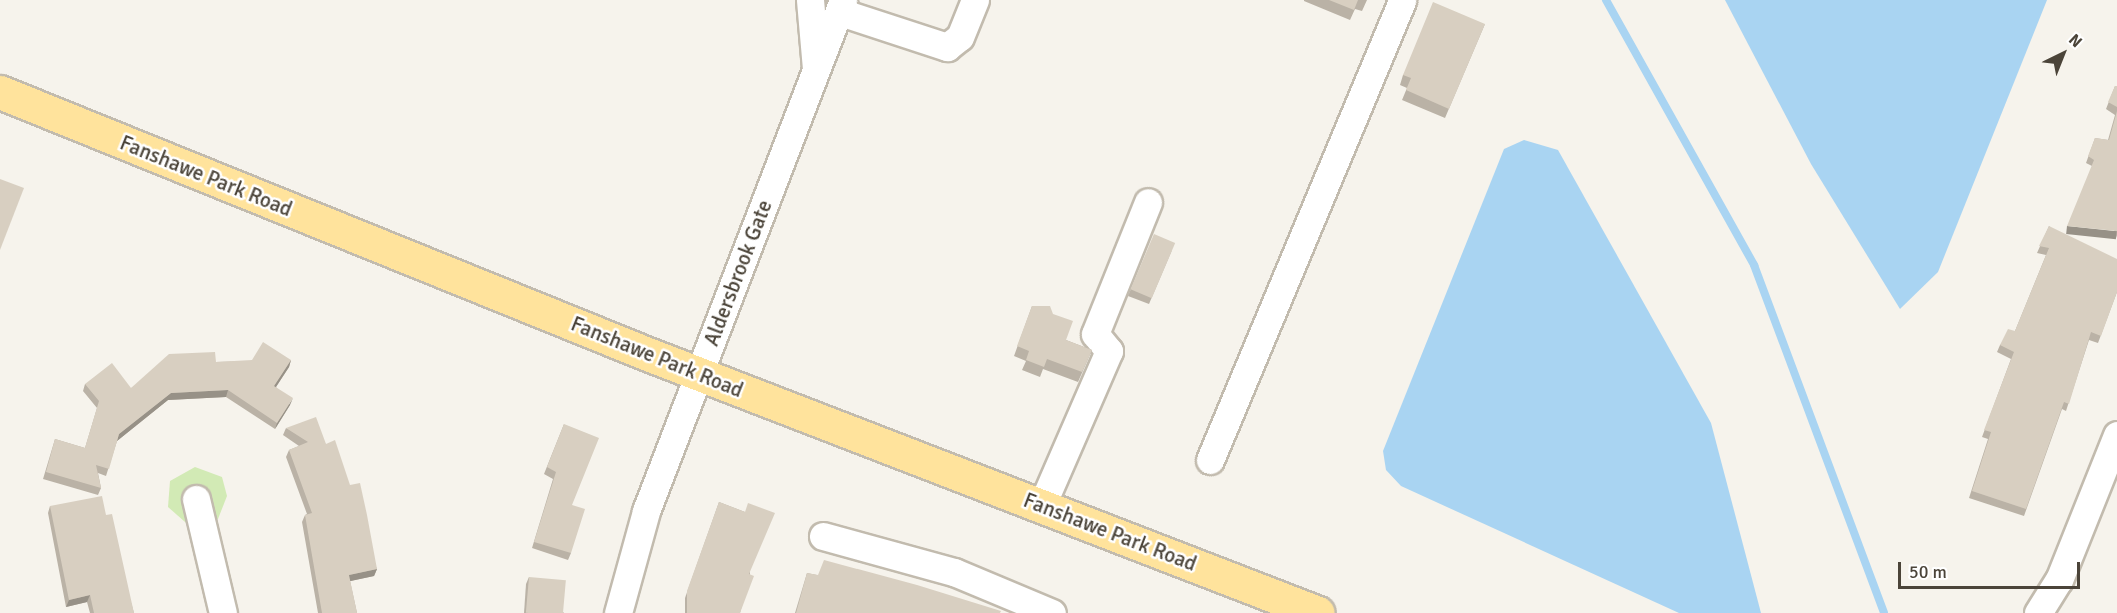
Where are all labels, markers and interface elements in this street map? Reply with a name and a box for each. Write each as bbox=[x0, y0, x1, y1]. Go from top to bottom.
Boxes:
north arrow bbox=[2033, 24, 2093, 84]
text: N bbox=[2064, 30, 2086, 52]
street label: Fanshawe Park Road bbox=[116, 130, 296, 222]
street label: Aldersbrook Gate bbox=[699, 196, 777, 350]
street label: Fanshawe Park Road bbox=[567, 311, 747, 403]
street label: Fanshawe Park Road bbox=[1020, 487, 1200, 577]
scale bar bbox=[1901, 550, 2082, 588]
text: 50 m bbox=[1909, 561, 1947, 583]

